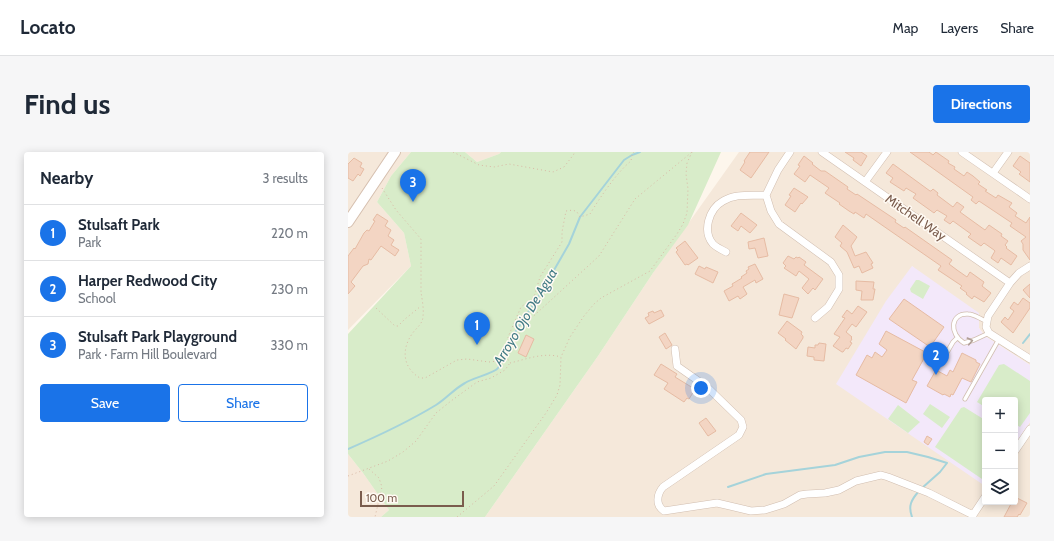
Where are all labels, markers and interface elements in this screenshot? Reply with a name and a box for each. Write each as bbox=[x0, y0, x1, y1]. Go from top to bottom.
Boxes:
text: Locato bbox=[20, 16, 76, 39]
text: Map bbox=[893, 19, 918, 37]
text: Layers bbox=[940, 19, 978, 37]
text: Share bbox=[1000, 19, 1034, 37]
button: Directions bbox=[933, 85, 1030, 123]
text: Find us bbox=[24, 87, 110, 121]
text: Nearby bbox=[40, 168, 93, 188]
pin: 3 bbox=[400, 169, 426, 202]
text: 3 results bbox=[262, 170, 308, 186]
street label: Mitchell Way bbox=[883, 190, 950, 244]
text: Stulsaft Park bbox=[78, 216, 160, 234]
text: 1 bbox=[51, 225, 55, 241]
text: 220 m bbox=[271, 225, 308, 241]
text: Park bbox=[78, 234, 101, 250]
water label: Arroyo Ojo De Agua bbox=[488, 265, 561, 370]
text: Harper Redwood City bbox=[78, 272, 217, 290]
text: 2 bbox=[50, 281, 56, 297]
text: 230 m bbox=[271, 281, 308, 297]
text: School bbox=[78, 290, 116, 306]
pin: 1 bbox=[464, 312, 490, 345]
text: Stulsaft Park Playground bbox=[78, 328, 237, 346]
text: 3 bbox=[49, 337, 57, 353]
text: 330 m bbox=[271, 337, 308, 353]
one-way arrow bbox=[966, 337, 973, 345]
pin: 2 bbox=[923, 342, 949, 375]
text: Park · Farm Hill Boulevard bbox=[78, 346, 217, 362]
your location bbox=[691, 378, 711, 398]
button: Save bbox=[40, 384, 170, 422]
button: Share bbox=[178, 384, 308, 422]
map controls bbox=[982, 397, 1018, 505]
button: + bbox=[982, 397, 1018, 433]
button: − bbox=[982, 433, 1018, 469]
button: layers bbox=[982, 469, 1018, 505]
scale bar bbox=[360, 489, 464, 508]
text: 100 m bbox=[366, 491, 397, 505]

